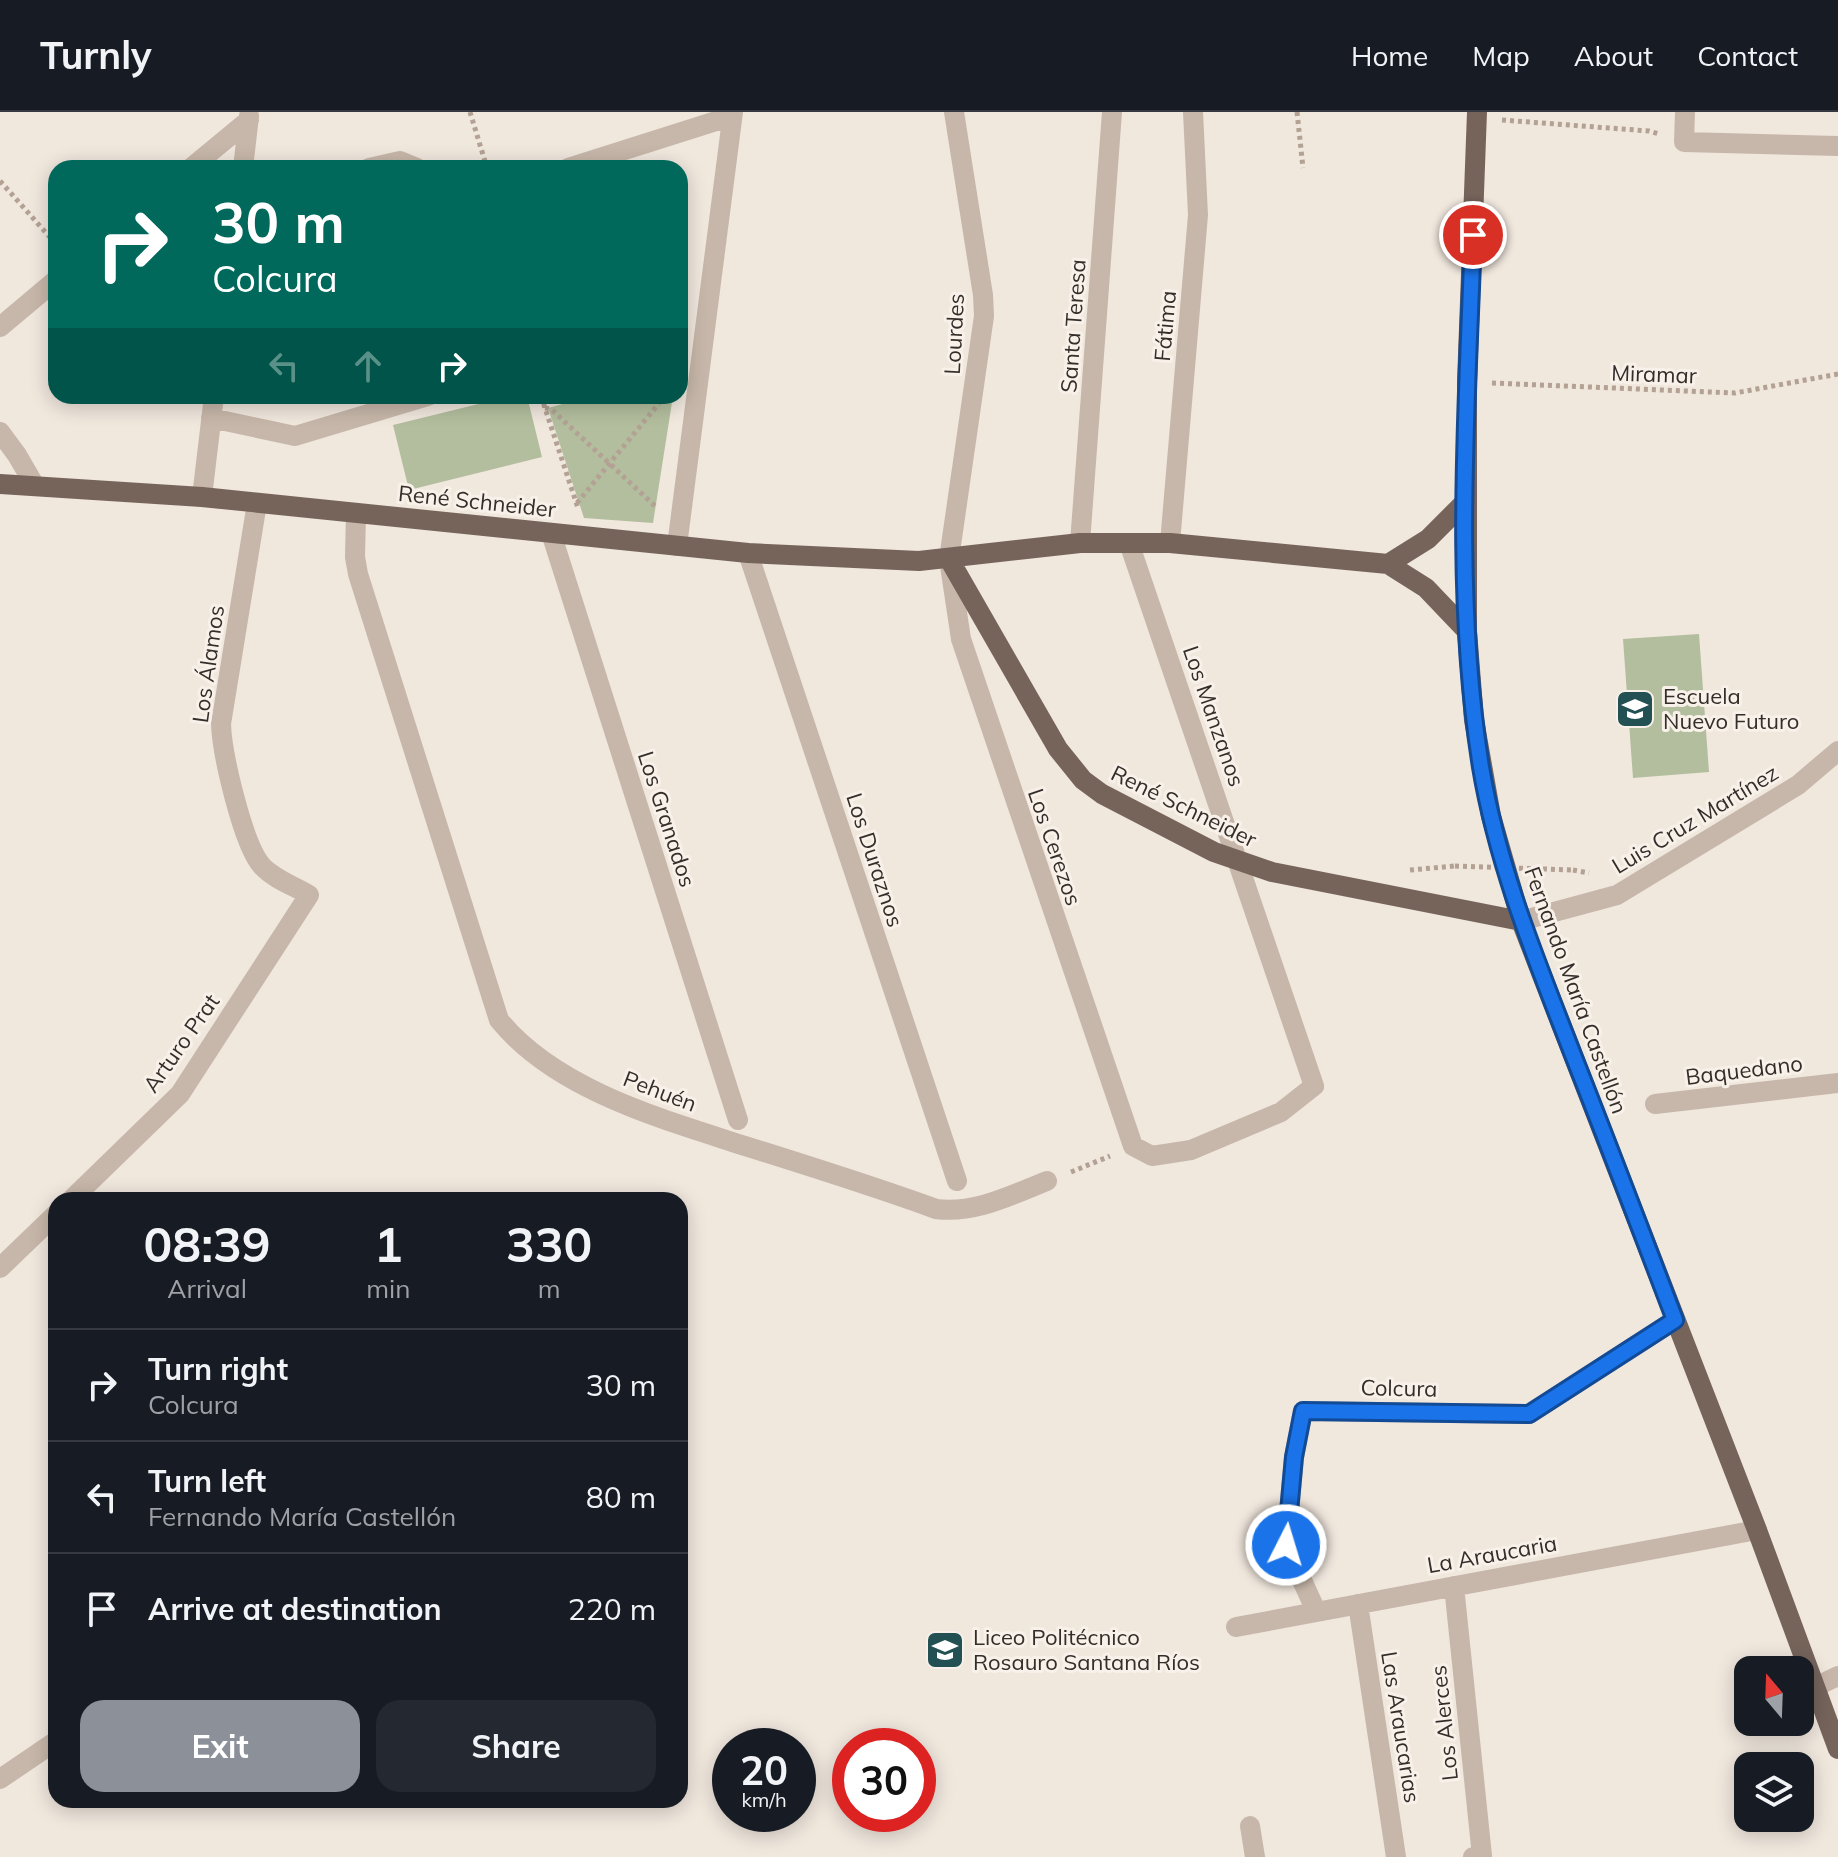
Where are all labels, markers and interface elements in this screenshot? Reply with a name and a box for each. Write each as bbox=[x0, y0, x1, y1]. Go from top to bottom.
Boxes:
text: Turnly bbox=[40, 31, 152, 79]
text: Home bbox=[1351, 38, 1428, 73]
text: Map bbox=[1472, 38, 1530, 73]
text: About bbox=[1574, 38, 1653, 73]
text: Contact bbox=[1697, 38, 1798, 73]
text: 30 m bbox=[212, 187, 345, 257]
icon: right bbox=[80, 192, 184, 296]
pin bbox=[1439, 201, 1507, 269]
icon: arrive bbox=[1451, 213, 1495, 257]
text: Colcura bbox=[212, 256, 338, 301]
street label: Santa Teresa bbox=[1054, 258, 1092, 394]
street label: Fátima bbox=[1148, 289, 1182, 363]
street label: Lourdes bbox=[938, 293, 970, 375]
icon: left bbox=[262, 344, 306, 388]
icon: ahead bbox=[346, 344, 390, 388]
icon: right bbox=[430, 344, 474, 388]
street label: Miramar bbox=[1611, 359, 1697, 389]
street label: René Schneider bbox=[397, 479, 557, 523]
street label: Los Álamos bbox=[186, 603, 230, 725]
street label: Los Manzanos bbox=[1177, 642, 1251, 790]
place label: Escuela Nuevo Futuro bbox=[1663, 682, 1799, 735]
school or university icon: Escuela Nuevo Futuro bbox=[1614, 688, 1656, 730]
street label: Los Granados bbox=[632, 748, 702, 890]
street label: Luis Cruz Martínez bbox=[1607, 758, 1783, 880]
street label: René Schneider bbox=[1107, 759, 1261, 853]
street label: Los Cerezos bbox=[1022, 785, 1088, 909]
street label: Los Duraznos bbox=[840, 790, 910, 930]
street label: Fernando María Castellón bbox=[1518, 863, 1634, 1117]
street label: Arturo Prat bbox=[137, 988, 225, 1098]
street label: Baquedano bbox=[1684, 1049, 1804, 1091]
street label: Pehuén bbox=[619, 1064, 701, 1118]
text: 08:39 bbox=[144, 1214, 271, 1274]
text: 1 bbox=[374, 1214, 403, 1274]
text: 330 bbox=[506, 1214, 592, 1274]
text: Arrival bbox=[167, 1272, 247, 1305]
text: min bbox=[366, 1272, 410, 1305]
text: m bbox=[538, 1272, 561, 1305]
text: Turn right bbox=[148, 1350, 288, 1388]
icon: right bbox=[80, 1363, 124, 1407]
text: 30 m bbox=[586, 1366, 656, 1404]
street label: Colcura bbox=[1360, 1373, 1438, 1403]
text: Colcura bbox=[148, 1388, 239, 1421]
text: Turn left bbox=[148, 1462, 266, 1500]
icon: left bbox=[80, 1475, 124, 1519]
text: 80 m bbox=[586, 1478, 656, 1516]
text: Fernando María Castellón bbox=[148, 1500, 456, 1533]
position arrow bbox=[1244, 1503, 1328, 1587]
street label: La Araucaria bbox=[1425, 1529, 1559, 1579]
icon: arrive bbox=[80, 1587, 124, 1631]
text: Arrive at destination bbox=[148, 1590, 442, 1628]
text: 220 m bbox=[568, 1590, 656, 1628]
place label: Liceo Politécnico Rosauro Santana Ríos bbox=[973, 1623, 1200, 1676]
school or university icon: Liceo Politécnico Rosauro Santana Ríos bbox=[924, 1629, 966, 1671]
street label: Las Araucarias bbox=[1375, 1649, 1427, 1805]
north arrow bbox=[1734, 1656, 1814, 1736]
map controls bbox=[1734, 1656, 1814, 1832]
street label: Los Alerces bbox=[1424, 1664, 1464, 1782]
button: Exit bbox=[80, 1700, 360, 1792]
button: Share bbox=[376, 1700, 656, 1792]
speed limit sign: 30 bbox=[832, 1728, 936, 1832]
text: 20 bbox=[740, 1745, 788, 1795]
button: layers bbox=[1734, 1752, 1814, 1832]
text: km/h bbox=[741, 1787, 787, 1812]

